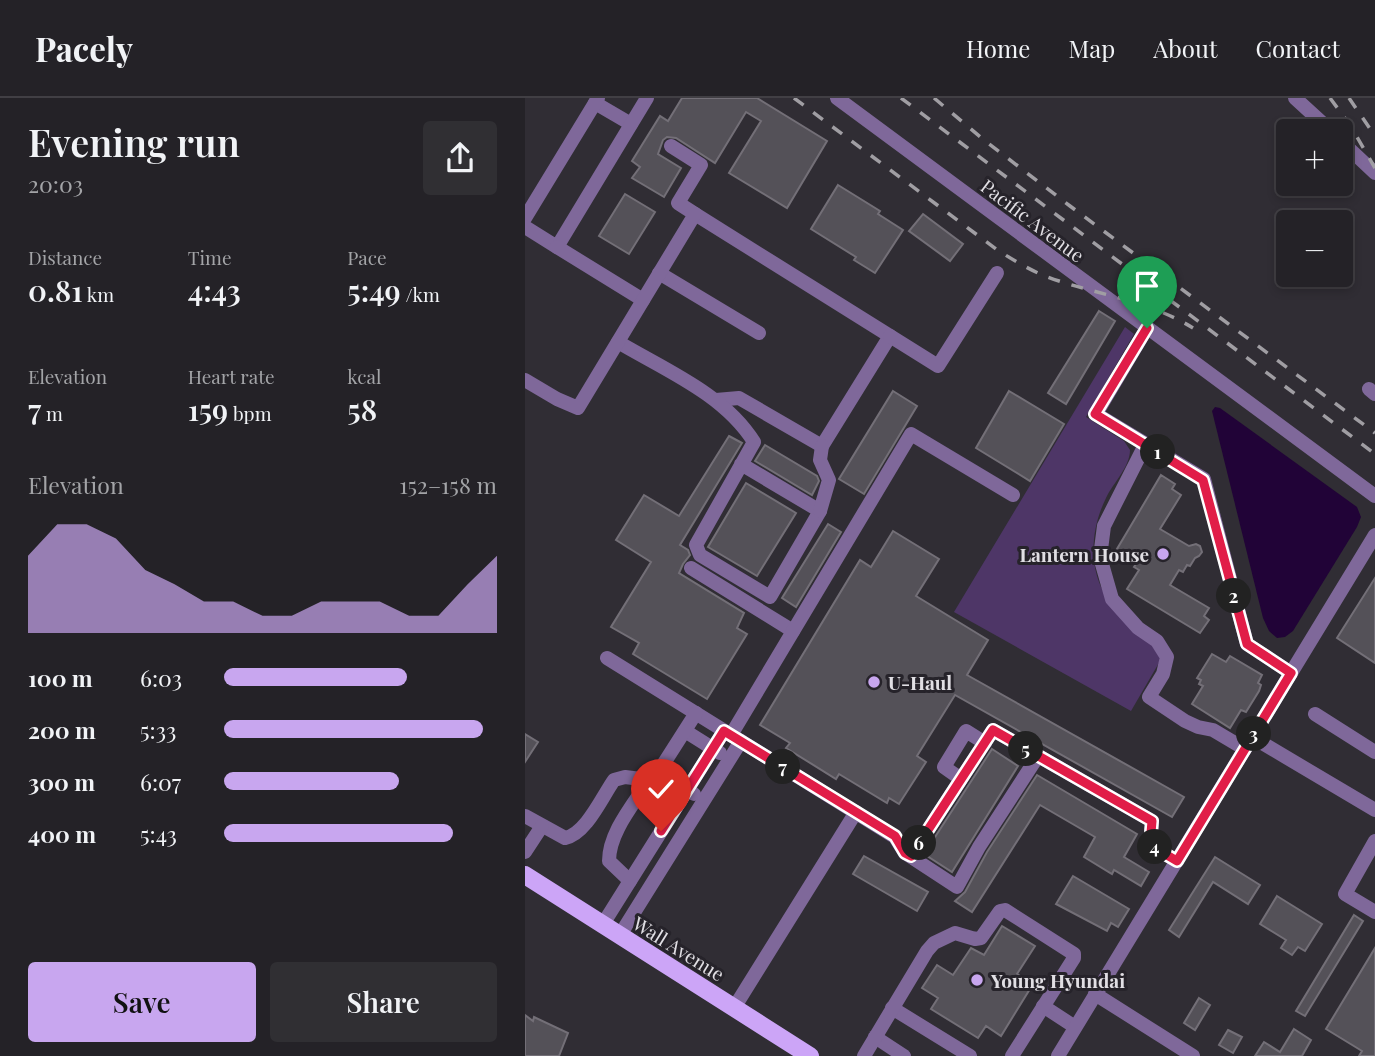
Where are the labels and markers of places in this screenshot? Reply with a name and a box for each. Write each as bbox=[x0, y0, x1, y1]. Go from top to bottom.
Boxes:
pin bbox=[1117, 256, 1177, 328]
pin: 1 bbox=[1141, 434, 1175, 470]
place label: Lantern House bbox=[1019, 541, 1149, 567]
marker: Lantern House bbox=[1155, 546, 1171, 562]
pin: 2 bbox=[1217, 578, 1251, 614]
place label: U-Haul bbox=[888, 669, 952, 695]
marker: U-Haul bbox=[866, 674, 882, 690]
pin: 3 bbox=[1237, 716, 1271, 752]
pin: 5 bbox=[1009, 732, 1043, 766]
pin: 7 bbox=[765, 750, 801, 784]
pin bbox=[631, 759, 691, 831]
pin: 6 bbox=[901, 826, 937, 860]
pin: 4 bbox=[1137, 830, 1173, 864]
place label: Young Hyundai bbox=[990, 967, 1125, 993]
marker: Young Hyundai bbox=[969, 972, 985, 988]

